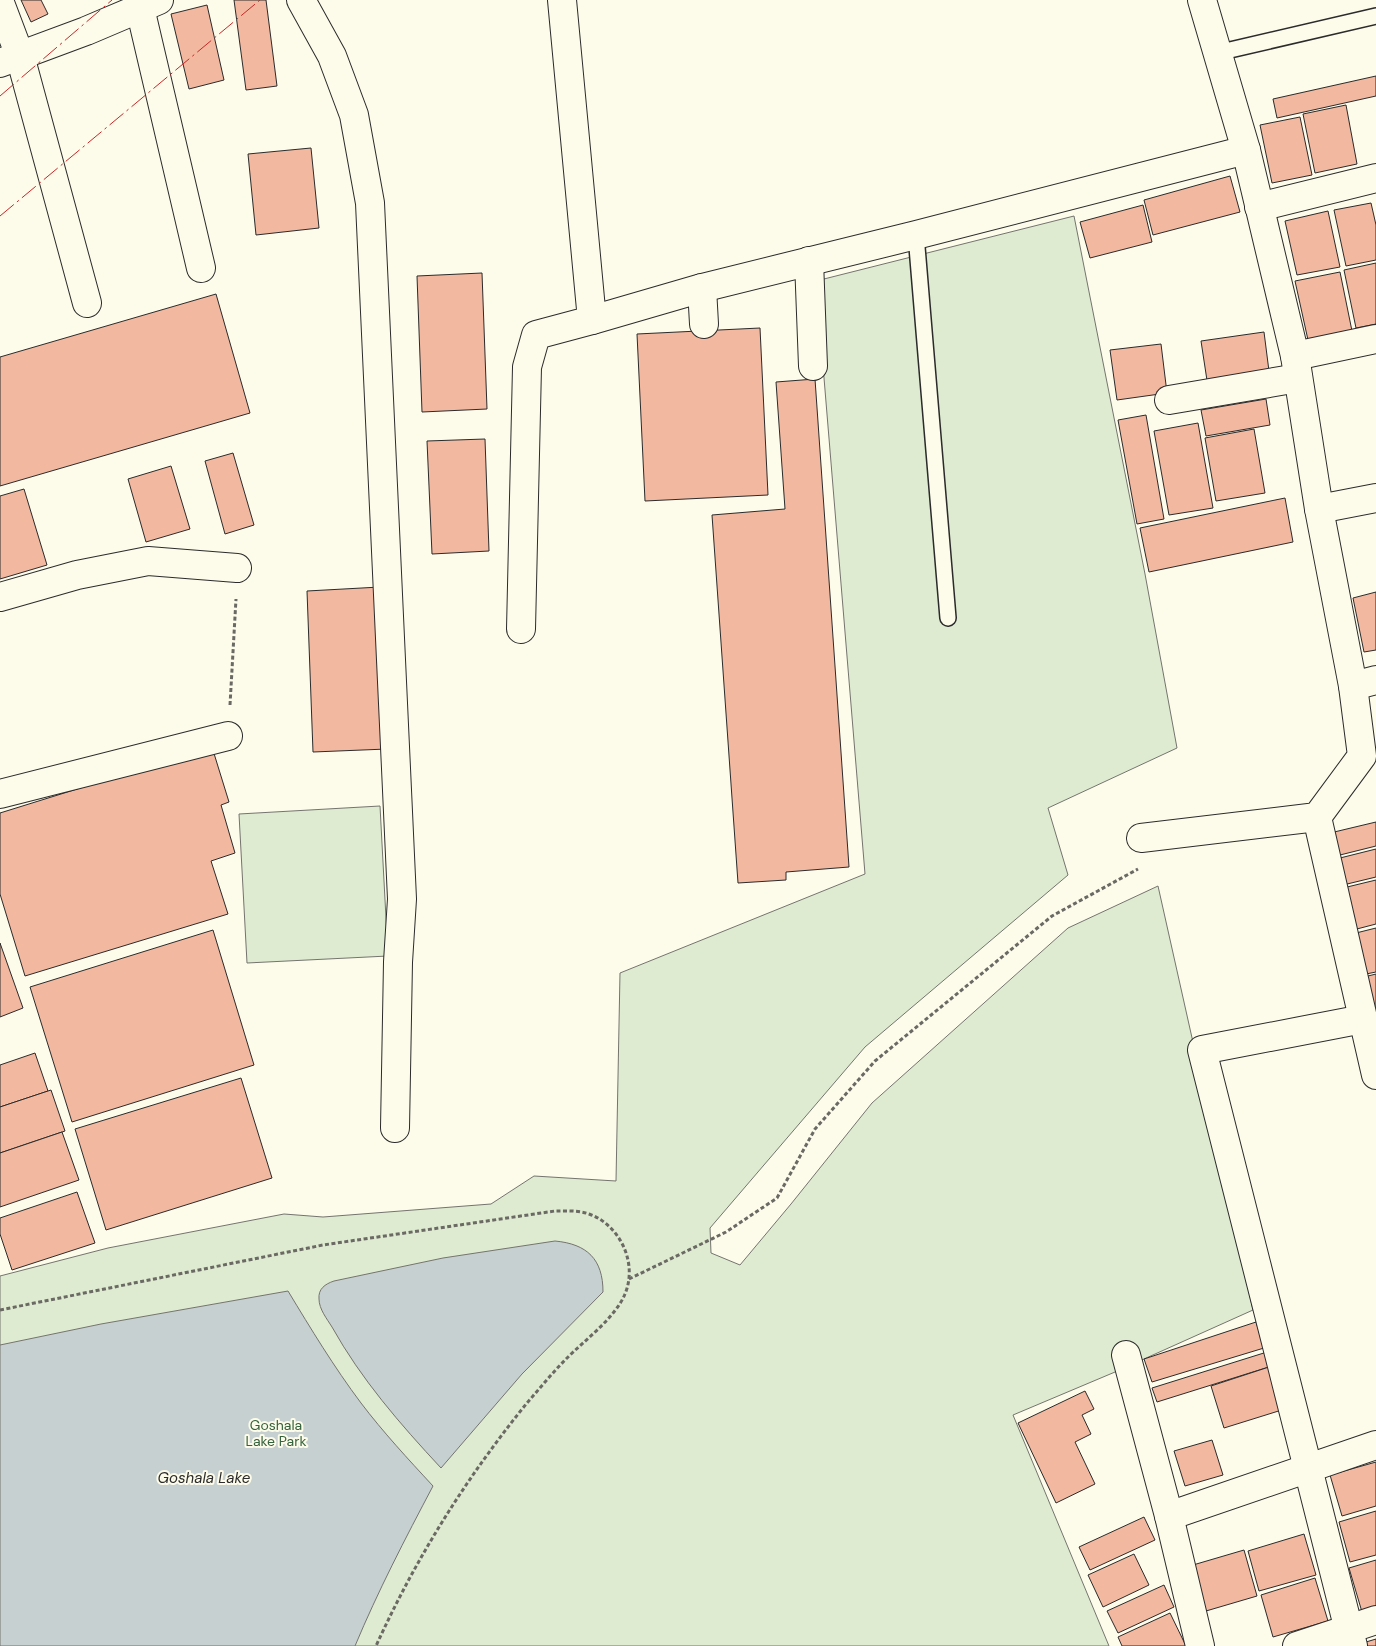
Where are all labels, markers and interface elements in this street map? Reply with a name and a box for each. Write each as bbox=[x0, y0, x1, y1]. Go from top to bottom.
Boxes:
park label: Goshala Lake Park bbox=[246, 1416, 306, 1450]
water label: Goshala Lake bbox=[158, 1468, 251, 1488]

